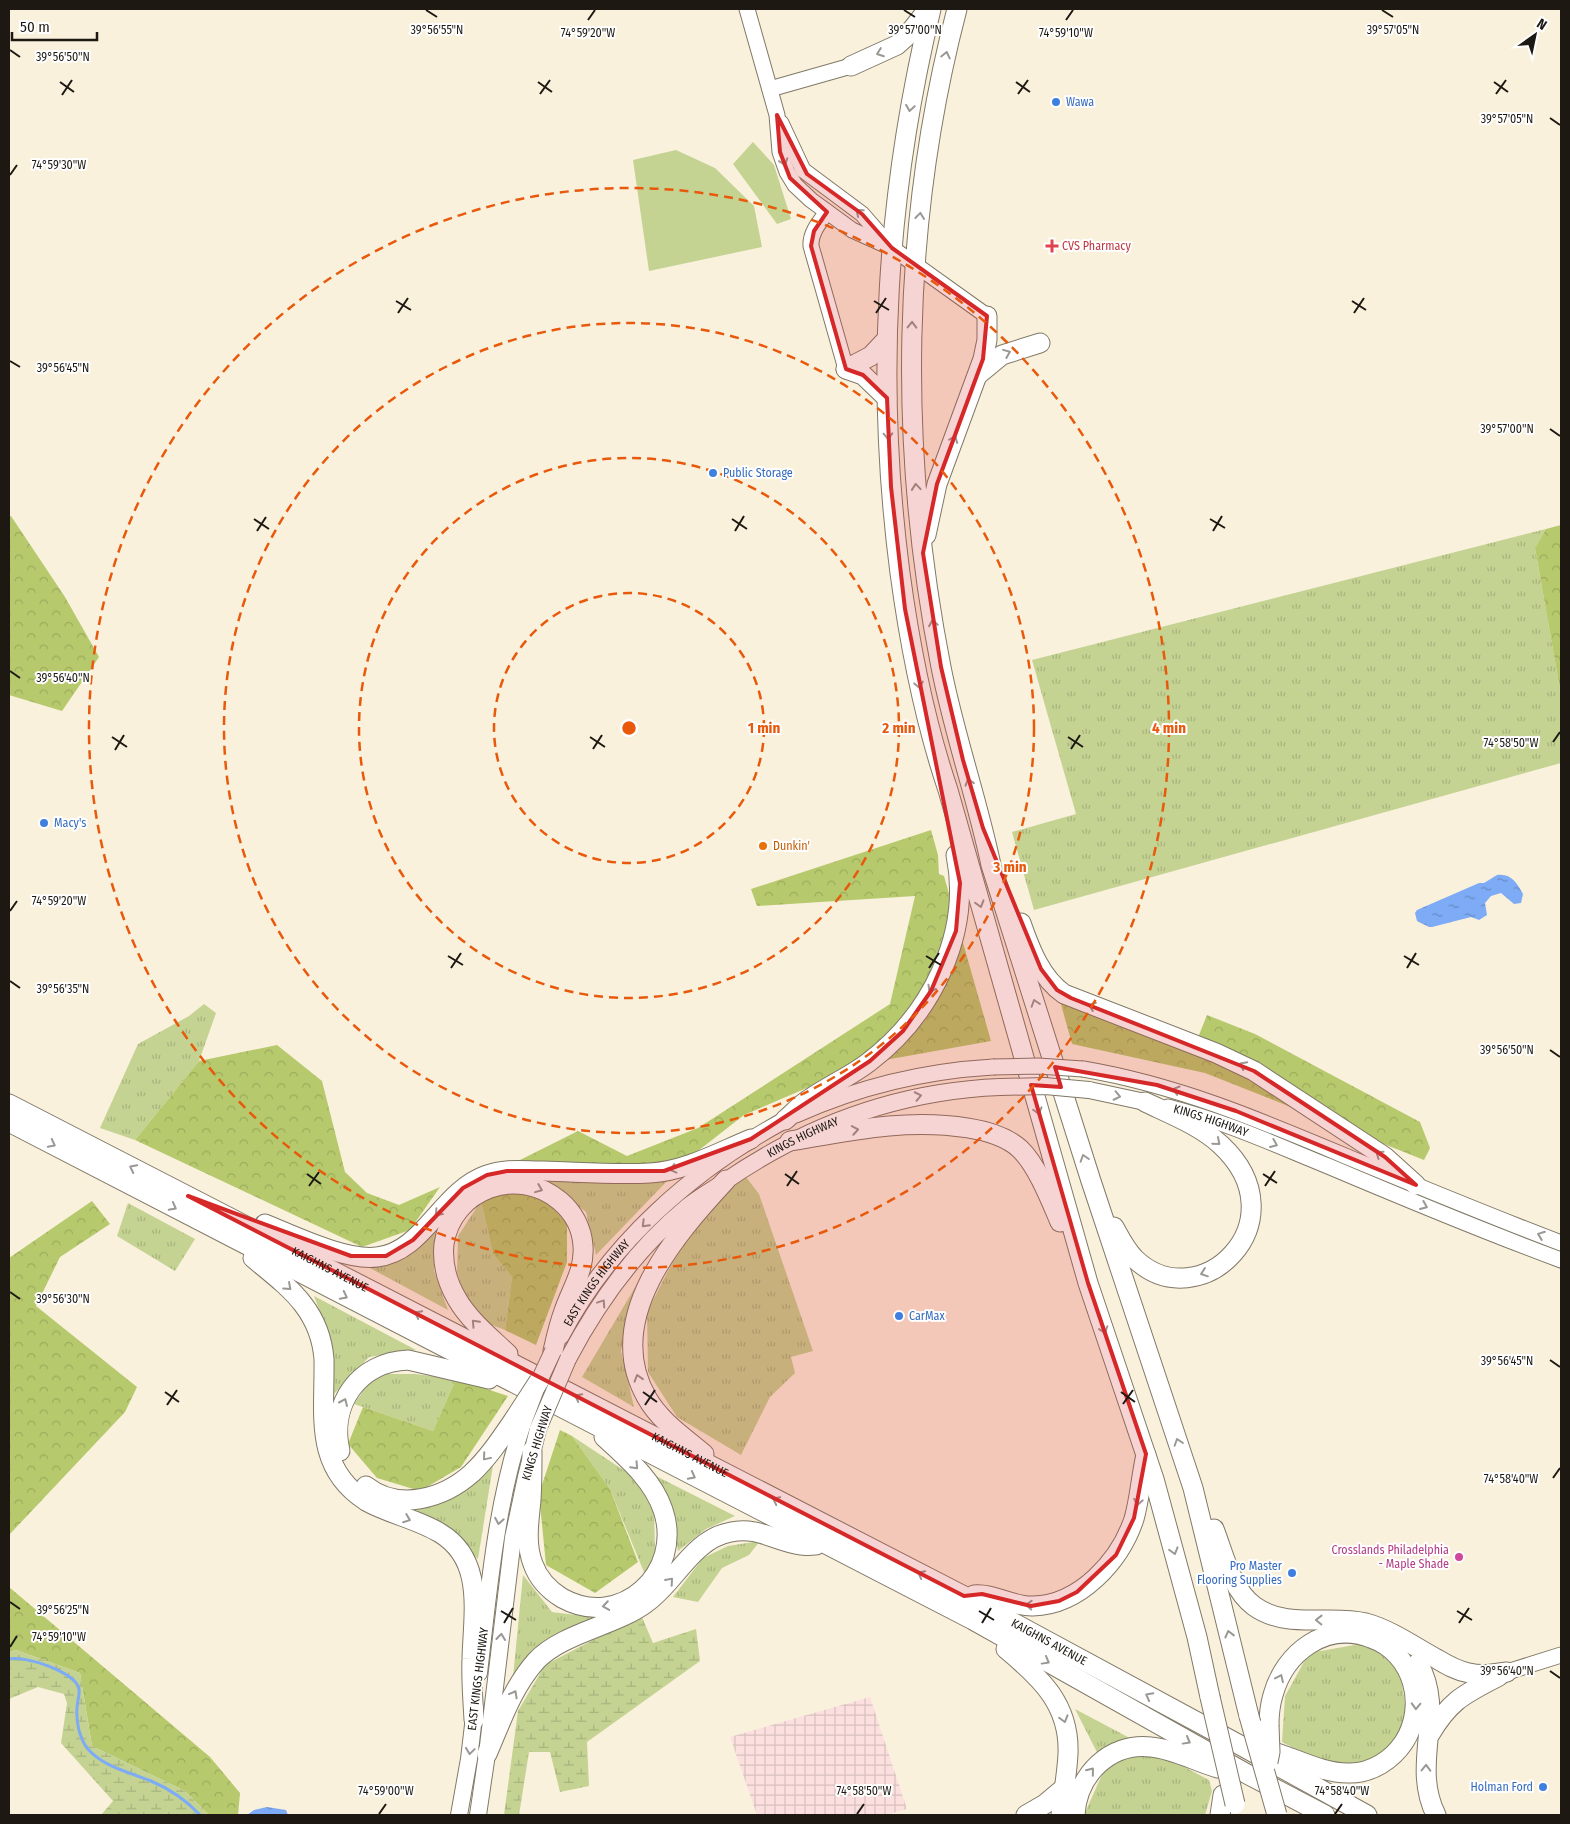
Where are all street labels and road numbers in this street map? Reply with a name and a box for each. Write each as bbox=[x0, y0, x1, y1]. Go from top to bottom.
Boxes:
street label: KINGS HIGHWAY bbox=[1172, 1102, 1250, 1140]
street label: KINGS HIGHWAY bbox=[765, 1114, 841, 1160]
street label: EAST KINGS HIGHWAY bbox=[561, 1237, 633, 1329]
street label: KAIGHNS AVENUE bbox=[289, 1244, 371, 1295]
street label: KINGS HIGHWAY bbox=[519, 1404, 555, 1482]
street label: KAIGHNS AVENUE bbox=[649, 1429, 731, 1480]
street label: KAIGHNS AVENUE bbox=[1009, 1616, 1090, 1668]
street label: EAST KINGS HIGHWAY bbox=[465, 1627, 491, 1731]

